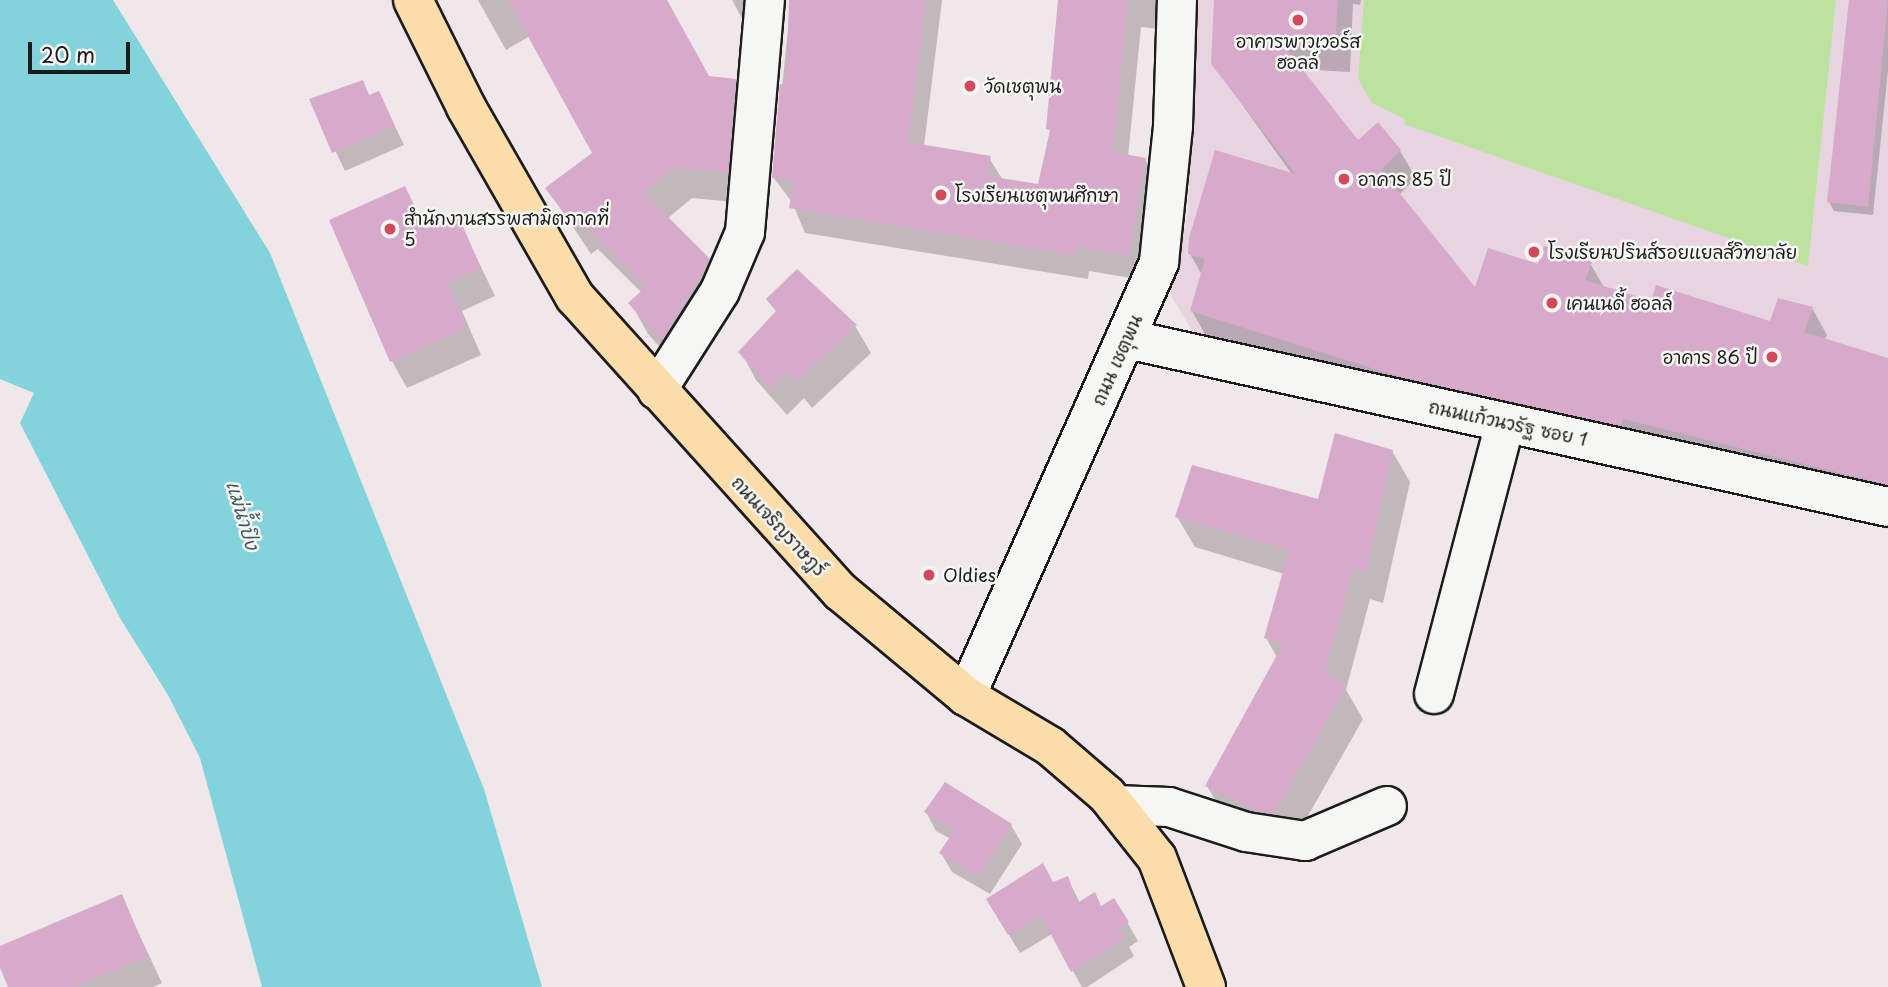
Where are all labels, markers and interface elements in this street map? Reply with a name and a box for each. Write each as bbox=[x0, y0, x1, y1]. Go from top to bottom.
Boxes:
marker: อาคารพาวเวอร์ส ฮอลล์ bbox=[1290, 12, 1306, 28]
scale bar bbox=[32, 28, 133, 72]
place label: อาคารพาวเวอร์ส ฮอลล์ bbox=[1236, 31, 1360, 74]
text: 20 m bbox=[41, 38, 95, 70]
place label: วัดเชตุพน bbox=[984, 75, 1061, 97]
marker: วัดเชตุพน bbox=[962, 78, 978, 94]
place label: อาคาร 85 ปี bbox=[1358, 168, 1452, 190]
marker: อาคาร 85 ปี bbox=[1336, 171, 1352, 187]
place label: โรงเรียนเชตุพนศึกษา bbox=[955, 184, 1119, 206]
marker: โรงเรียนเชตุพนศึกษา bbox=[933, 187, 949, 203]
place label: สำนักงานสรรพสามิตภาคที่ 5 bbox=[404, 208, 609, 250]
marker: สำนักงานสรรพสามิตภาคที่ 5 bbox=[382, 221, 398, 237]
place label: โรงเรียนปรินส์รอยแยลส์วิทยาลัย bbox=[1548, 241, 1797, 263]
marker: โรงเรียนปรินส์รอยแยลส์วิทยาลัย bbox=[1526, 244, 1542, 260]
place label: เคนเนดี้ ฮอลล์ bbox=[1566, 292, 1673, 314]
marker: เคนเนดี้ ฮอลล์ bbox=[1544, 295, 1560, 311]
street label: ถนน เชตุพน bbox=[1087, 311, 1147, 409]
place label: อาคาร 86 ปี bbox=[1663, 346, 1758, 368]
marker: อาคาร 86 ปี bbox=[1764, 349, 1780, 365]
street label: ถนนแก้วนวรัฐ ซอย 1 bbox=[1427, 396, 1589, 450]
street label: ถนนเจริญราษฎร์ bbox=[727, 472, 831, 580]
water label: แม่น้ำปิง bbox=[222, 478, 264, 552]
place label: Oldies bbox=[943, 564, 996, 586]
marker: Oldies bbox=[921, 567, 937, 583]

